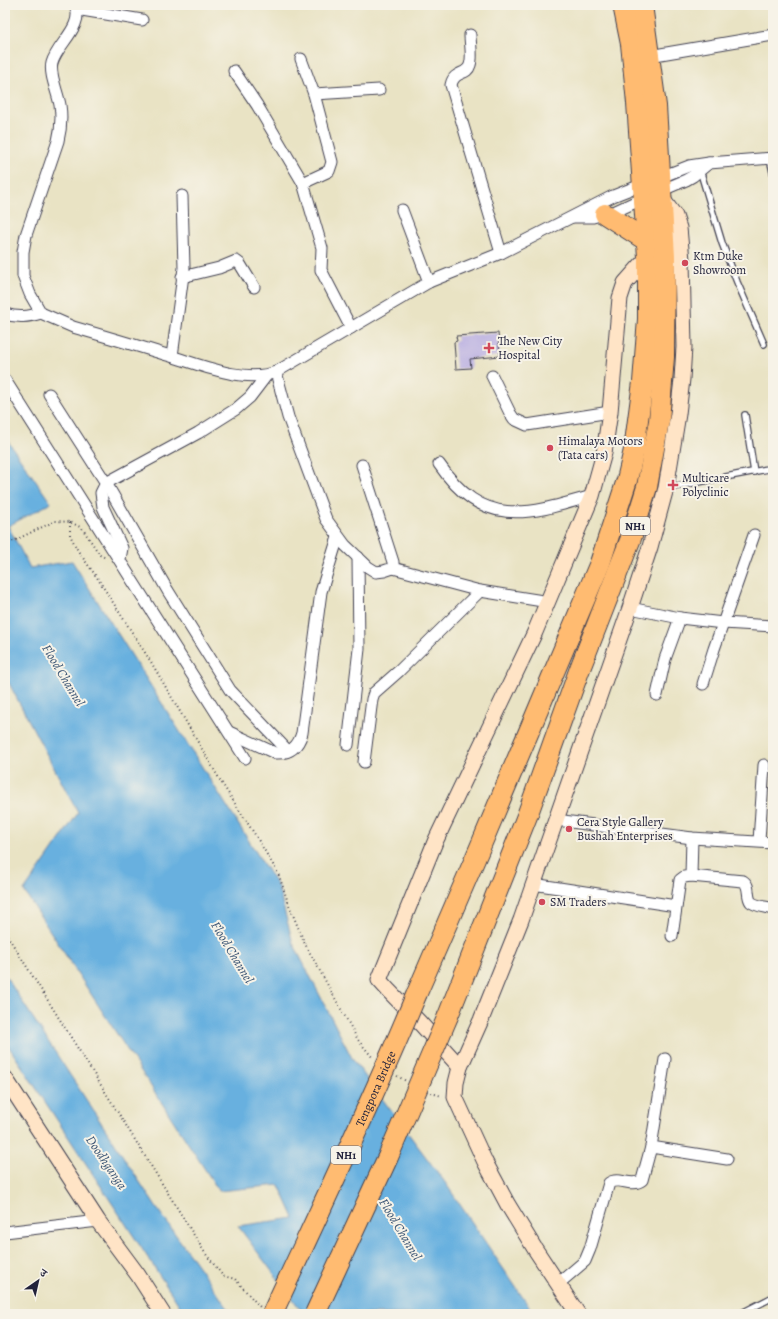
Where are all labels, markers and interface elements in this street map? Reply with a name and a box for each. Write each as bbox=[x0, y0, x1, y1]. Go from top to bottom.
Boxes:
place label: Ktm Duke Showroom bbox=[693, 248, 746, 278]
marker: Ktm Duke Showroom bbox=[680, 258, 690, 268]
place label: The New City Hospital bbox=[498, 333, 563, 363]
marker: The New City Hospital bbox=[483, 342, 495, 354]
place label: Himalaya Motors (Tata cars) bbox=[558, 433, 643, 463]
marker: Himalaya Motors (Tata cars) bbox=[545, 443, 555, 453]
place label: Multicare Polyclinic bbox=[682, 470, 729, 500]
marker: Multicare Polyclinic bbox=[667, 479, 679, 491]
road number: NH1 bbox=[620, 517, 650, 535]
water label: Flood Channel bbox=[38, 641, 89, 710]
place label: Cera Style Gallery Bushah Enterprises bbox=[577, 814, 673, 844]
marker: Cera Style Gallery Bushah Enterprises bbox=[564, 824, 574, 834]
place label: SM Traders bbox=[550, 894, 607, 910]
marker: SM Traders bbox=[537, 897, 547, 907]
water label: Flood Channel bbox=[207, 918, 258, 987]
street label: Tengpora Bridge bbox=[352, 1048, 400, 1129]
water label: Doodhganga bbox=[82, 1132, 131, 1193]
road number: NH1 bbox=[331, 1146, 361, 1164]
water label: Flood Channel bbox=[375, 1195, 426, 1264]
north arrow bbox=[18, 1261, 58, 1301]
text: उ bbox=[36, 1265, 51, 1282]

